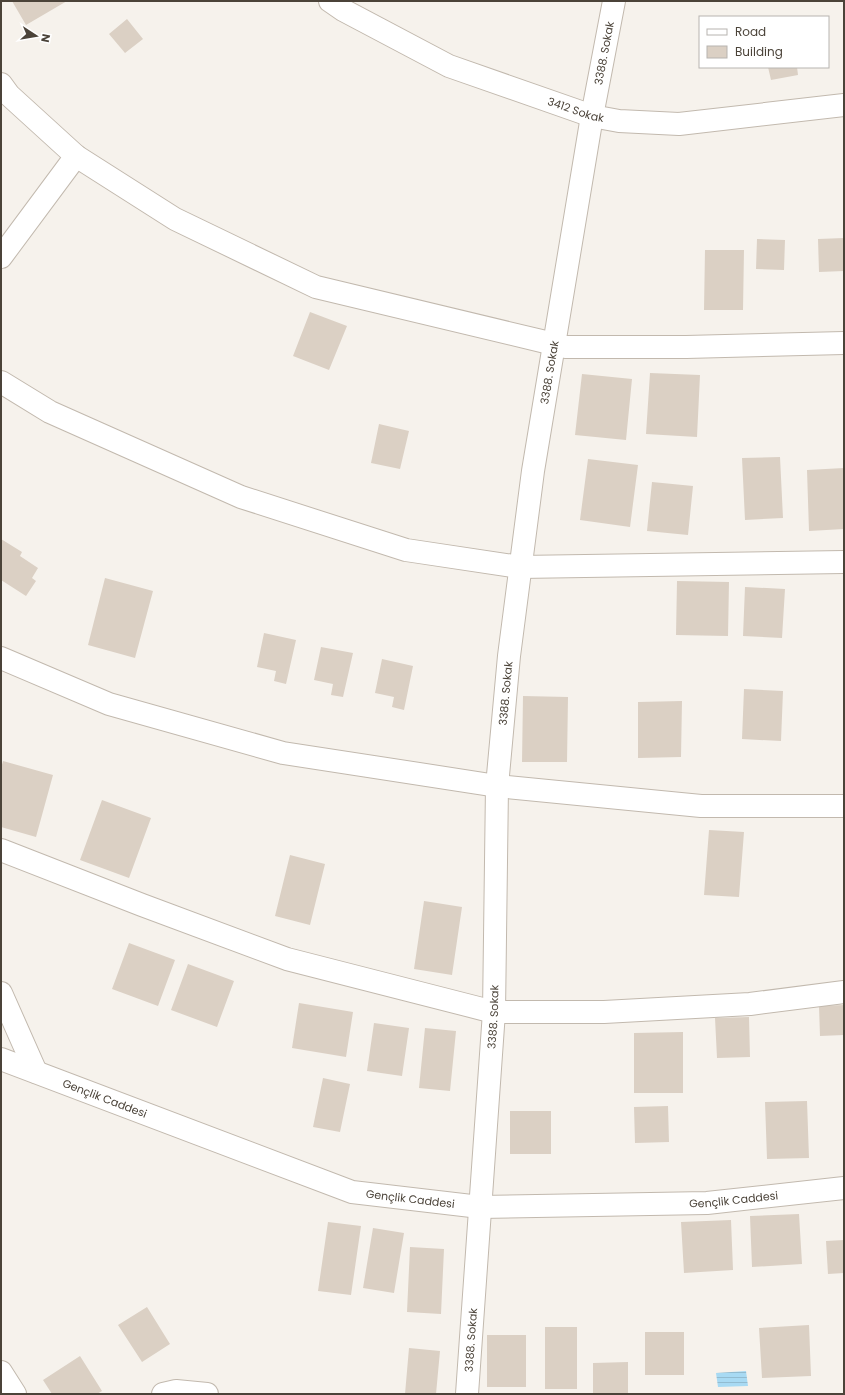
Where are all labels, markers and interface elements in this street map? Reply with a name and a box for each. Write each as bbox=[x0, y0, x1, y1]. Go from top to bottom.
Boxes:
north arrow bbox=[16, 16, 56, 56]
legend bbox=[699, 16, 829, 68]
street label: 3388. Sokak bbox=[590, 20, 618, 86]
text: Road bbox=[735, 23, 766, 40]
text: N bbox=[37, 32, 54, 44]
text: Building bbox=[735, 43, 783, 60]
street label: 3412 Sokak bbox=[546, 93, 606, 126]
street label: 3388. Sokak bbox=[536, 339, 563, 406]
street label: 3388. Sokak bbox=[495, 660, 517, 726]
street label: 3388. Sokak bbox=[483, 984, 502, 1050]
street label: Gençlik Caddesi bbox=[60, 1075, 150, 1122]
street label: Gençlik Caddesi bbox=[365, 1186, 456, 1212]
street label: Gençlik Caddesi bbox=[689, 1187, 779, 1211]
street label: 3388. Sokak bbox=[461, 1307, 481, 1373]

